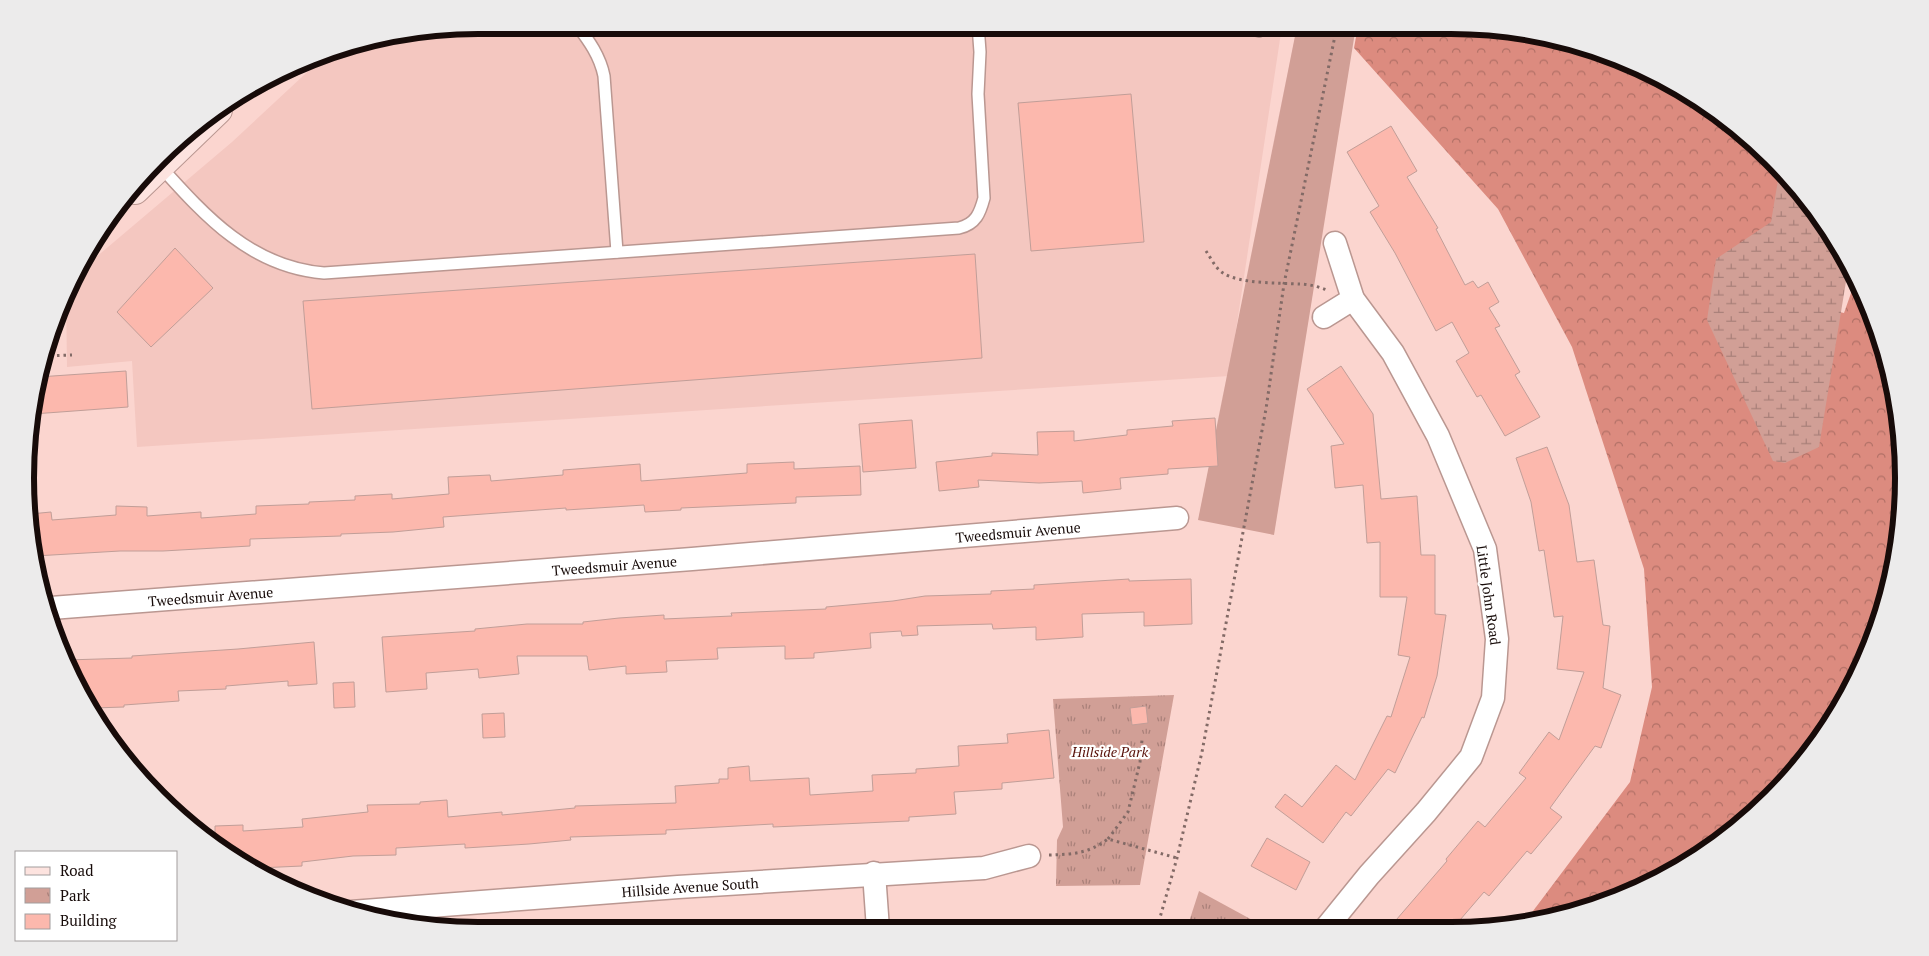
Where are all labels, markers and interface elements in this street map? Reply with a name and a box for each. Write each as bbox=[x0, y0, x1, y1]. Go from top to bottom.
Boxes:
street label: Tweedsmuir Avenue bbox=[955, 517, 1081, 546]
street label: Little John Road bbox=[1473, 544, 1505, 646]
street label: Tweedsmuir Avenue bbox=[551, 551, 678, 579]
street label: Tweedsmuir Avenue bbox=[147, 582, 274, 610]
park label: Hillside Park bbox=[1071, 742, 1148, 761]
legend bbox=[15, 851, 178, 941]
text: Road bbox=[60, 860, 93, 880]
street label: Hillside Avenue South bbox=[621, 873, 759, 901]
text: Park bbox=[60, 885, 90, 905]
text: Building bbox=[60, 910, 118, 930]

